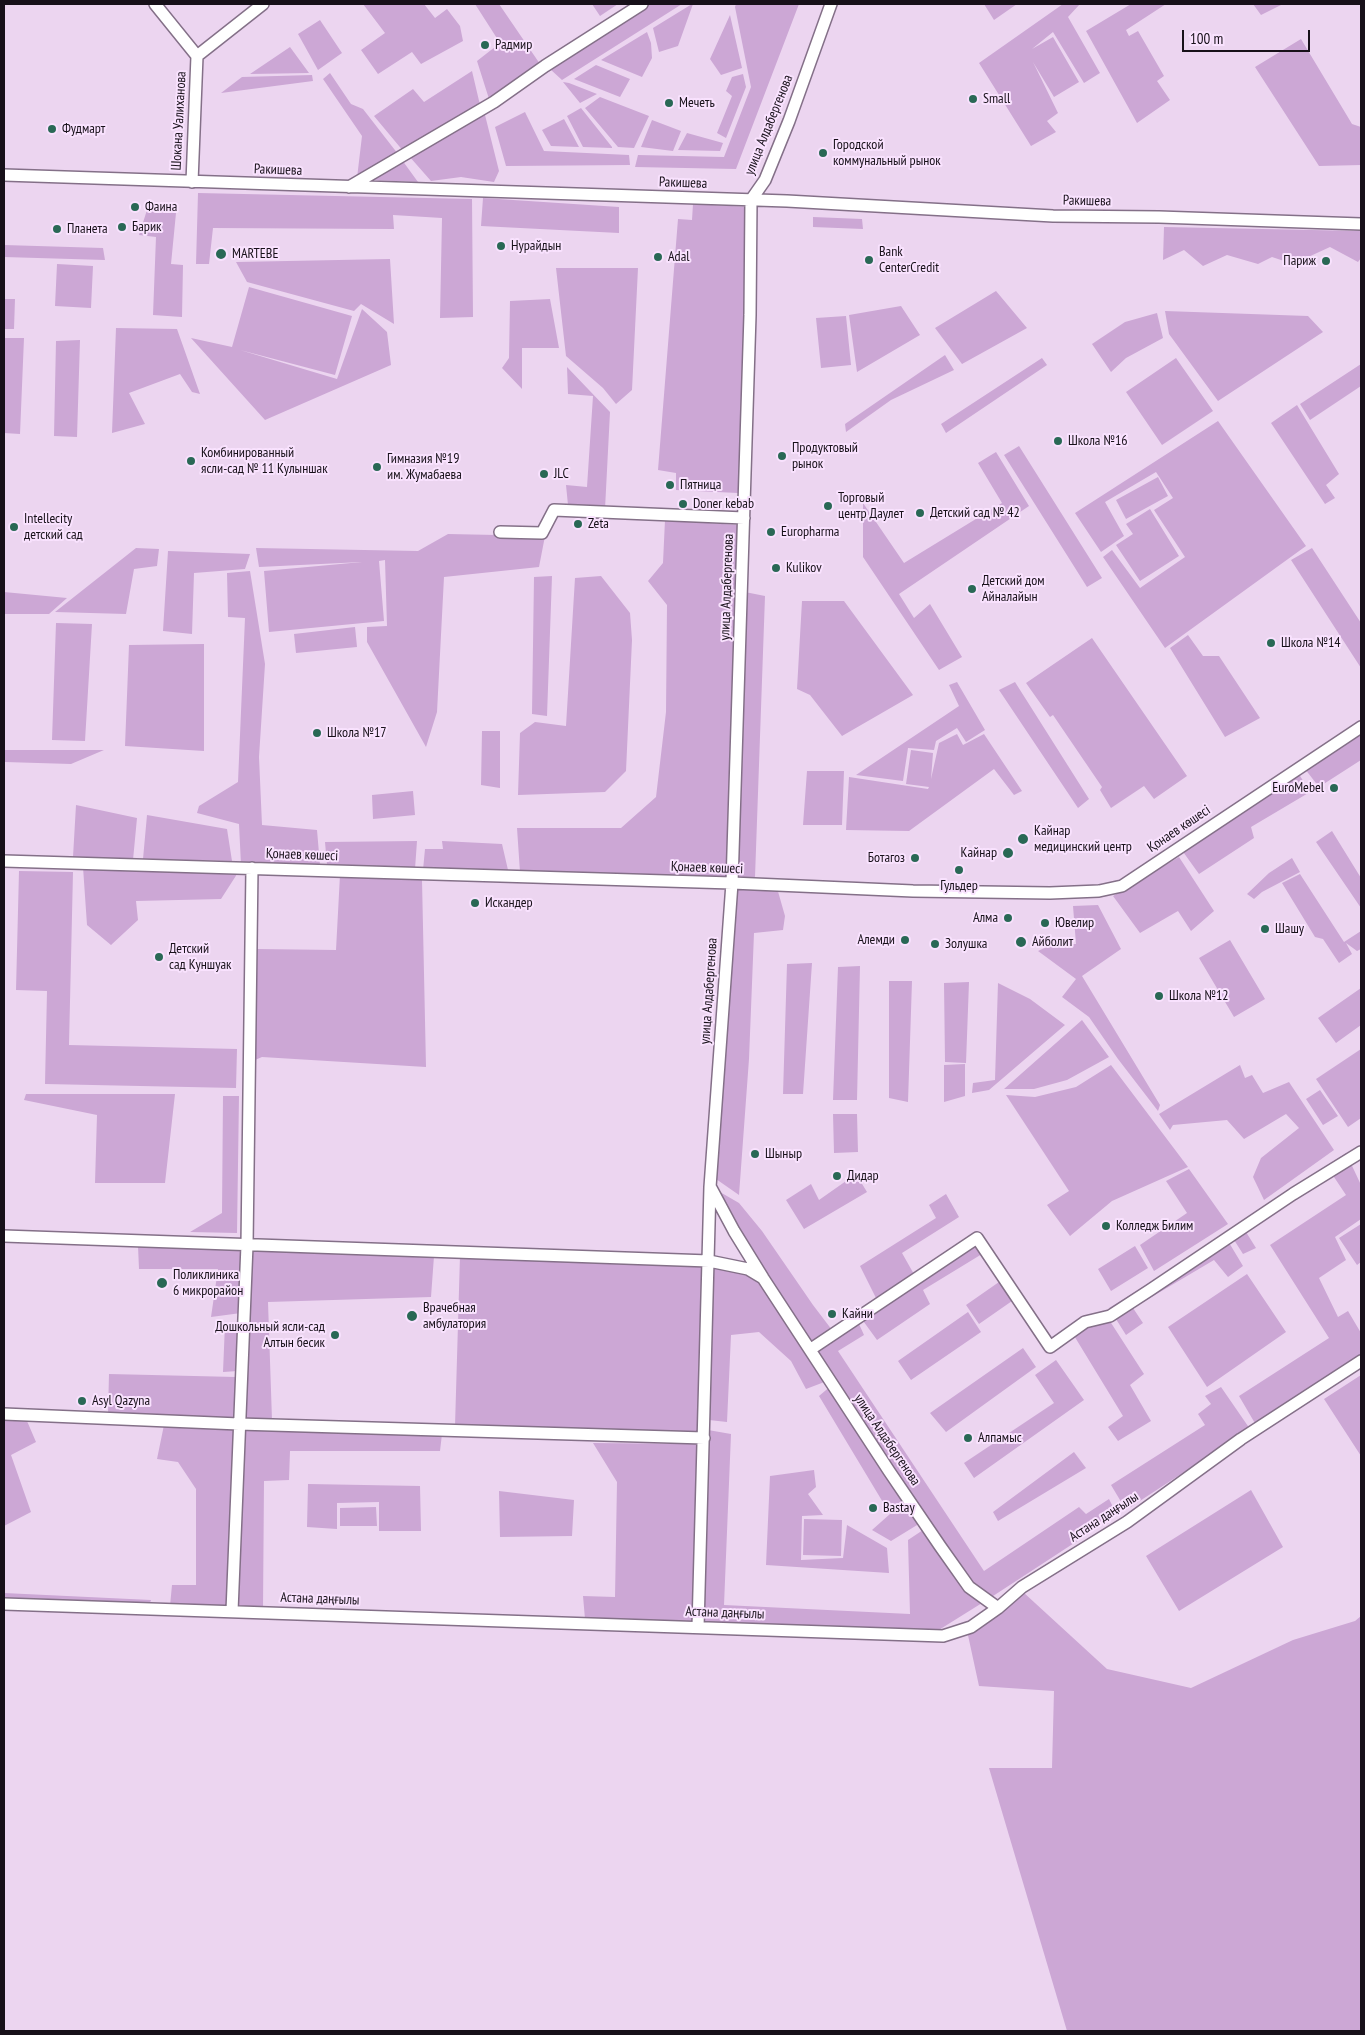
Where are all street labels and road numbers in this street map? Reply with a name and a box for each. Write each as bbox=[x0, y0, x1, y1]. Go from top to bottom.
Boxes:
street label: Шокана Уалиханова bbox=[168, 71, 190, 171]
street label: улица Алдабергенова bbox=[741, 72, 797, 178]
street label: Ракишева bbox=[253, 161, 303, 179]
street label: Ракишева bbox=[658, 174, 708, 192]
street label: Ракишева bbox=[1063, 192, 1111, 210]
street label: улица Алдабергенова bbox=[717, 533, 737, 641]
street label: Қонаев көшесі bbox=[1144, 802, 1214, 856]
street label: Қонаев көшесі bbox=[266, 845, 338, 865]
street label: Қонаев көшесі bbox=[671, 858, 743, 878]
street label: улица Алдабергенова bbox=[697, 937, 721, 1045]
street label: улица Алдабергенова bbox=[850, 1391, 924, 1489]
street label: Астана даңғылы bbox=[1066, 1488, 1142, 1546]
street label: Астана даңғылы bbox=[280, 1589, 360, 1609]
street label: Астана даңғылы bbox=[685, 1603, 765, 1623]

